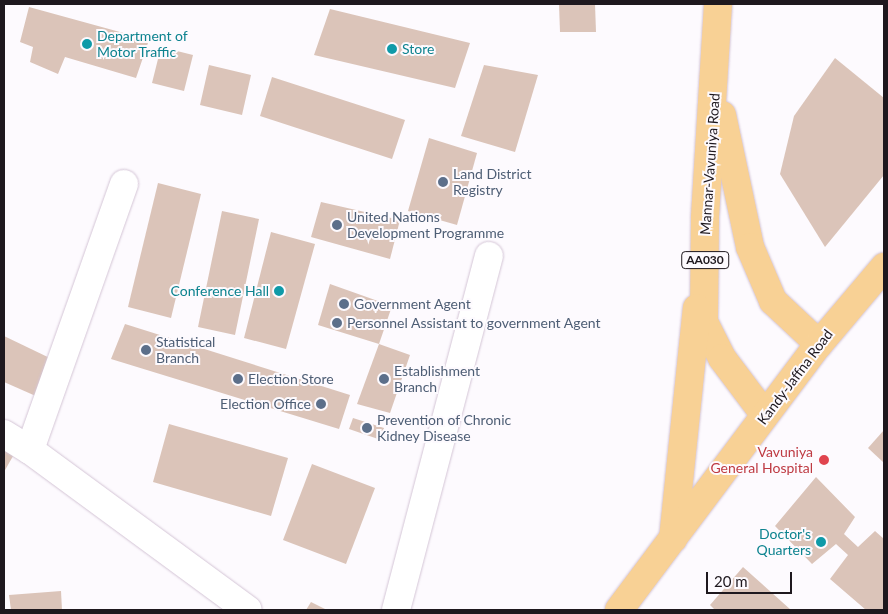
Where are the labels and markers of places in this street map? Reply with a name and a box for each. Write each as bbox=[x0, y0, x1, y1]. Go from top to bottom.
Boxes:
place label: Department of Motor Traffic bbox=[97, 28, 188, 60]
marker: Department of Motor Traffic bbox=[81, 38, 93, 50]
place label: Store bbox=[402, 41, 434, 57]
marker: Store bbox=[386, 43, 398, 55]
place label: Land District Registry bbox=[453, 166, 531, 198]
marker: Land District Registry bbox=[437, 176, 449, 188]
place label: United Nations Development Programme bbox=[347, 209, 504, 242]
marker: United Nations Development Programme bbox=[331, 219, 343, 231]
place label: Conference Hall bbox=[170, 283, 269, 299]
marker: Conference Hall bbox=[273, 285, 285, 297]
place label: Government Agent bbox=[354, 296, 471, 312]
marker: Government Agent bbox=[338, 298, 350, 310]
place label: Personnel Assistant to government Agent bbox=[347, 315, 601, 331]
marker: Personnel Assistant to government Agent bbox=[331, 317, 343, 329]
place label: Statistical Branch bbox=[156, 334, 215, 367]
marker: Statistical Branch bbox=[140, 344, 152, 356]
place label: Establishment Branch bbox=[394, 363, 480, 396]
place label: Election Store bbox=[248, 371, 334, 387]
marker: Election Store bbox=[232, 373, 244, 385]
marker: Establishment Branch bbox=[378, 373, 390, 385]
place label: Election Office bbox=[220, 396, 311, 412]
marker: Election Office bbox=[315, 398, 327, 410]
place label: Prevention of Chronic Kidney Disease bbox=[377, 412, 511, 444]
marker: Prevention of Chronic Kidney Disease bbox=[361, 422, 373, 434]
place label: Vavuniya General Hospital bbox=[710, 444, 813, 477]
marker: Vavuniya General Hospital bbox=[817, 453, 831, 467]
place label: Doctor's Quarters bbox=[757, 526, 811, 558]
marker: Doctor's Quarters bbox=[815, 536, 827, 548]

